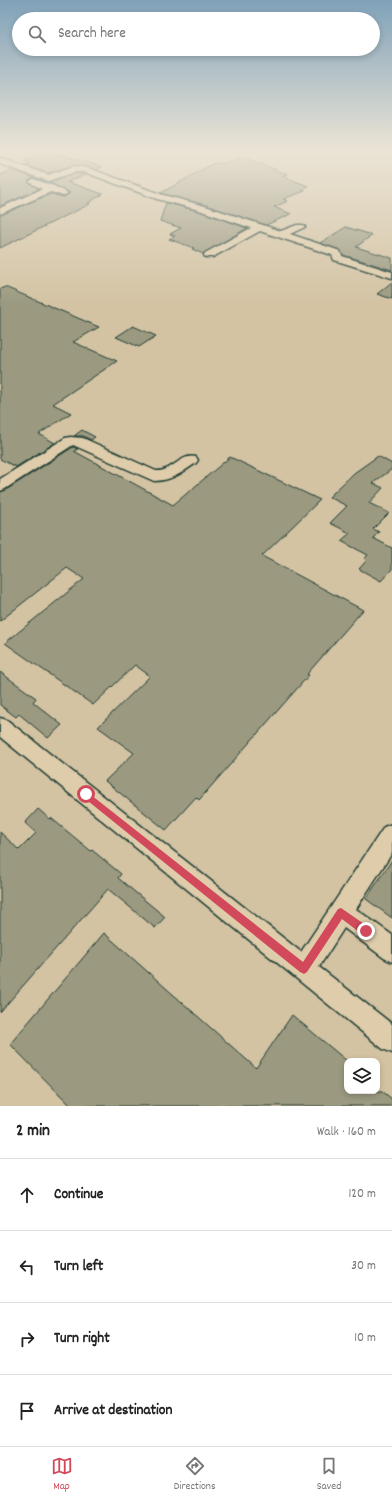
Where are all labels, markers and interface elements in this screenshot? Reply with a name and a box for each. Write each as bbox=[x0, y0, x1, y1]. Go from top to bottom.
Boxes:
search box bbox=[12, 12, 380, 56]
icon: search bbox=[26, 23, 48, 45]
text: Search here bbox=[58, 23, 126, 45]
route start bbox=[77, 785, 95, 803]
route end bbox=[357, 922, 375, 940]
map controls bbox=[344, 1058, 380, 1094]
button: layers bbox=[344, 1058, 380, 1094]
text: 2 min bbox=[16, 1120, 50, 1144]
text: Walk · 160 m bbox=[317, 1123, 376, 1142]
icon: ahead bbox=[16, 1184, 38, 1206]
text: Continue bbox=[54, 1184, 103, 1206]
text: 120 m bbox=[348, 1185, 376, 1204]
icon: left bbox=[16, 1256, 38, 1278]
text: Turn left bbox=[54, 1256, 103, 1278]
text: 30 m bbox=[351, 1257, 376, 1276]
icon: right bbox=[16, 1328, 38, 1350]
text: Turn right bbox=[54, 1328, 110, 1350]
text: 10 m bbox=[354, 1329, 376, 1348]
icon: arrive bbox=[16, 1400, 38, 1422]
text: Arrive at destination bbox=[54, 1400, 172, 1422]
tab: Map bbox=[51, 1455, 73, 1495]
tab: Directions bbox=[174, 1455, 216, 1495]
tab: Saved bbox=[317, 1455, 341, 1495]

